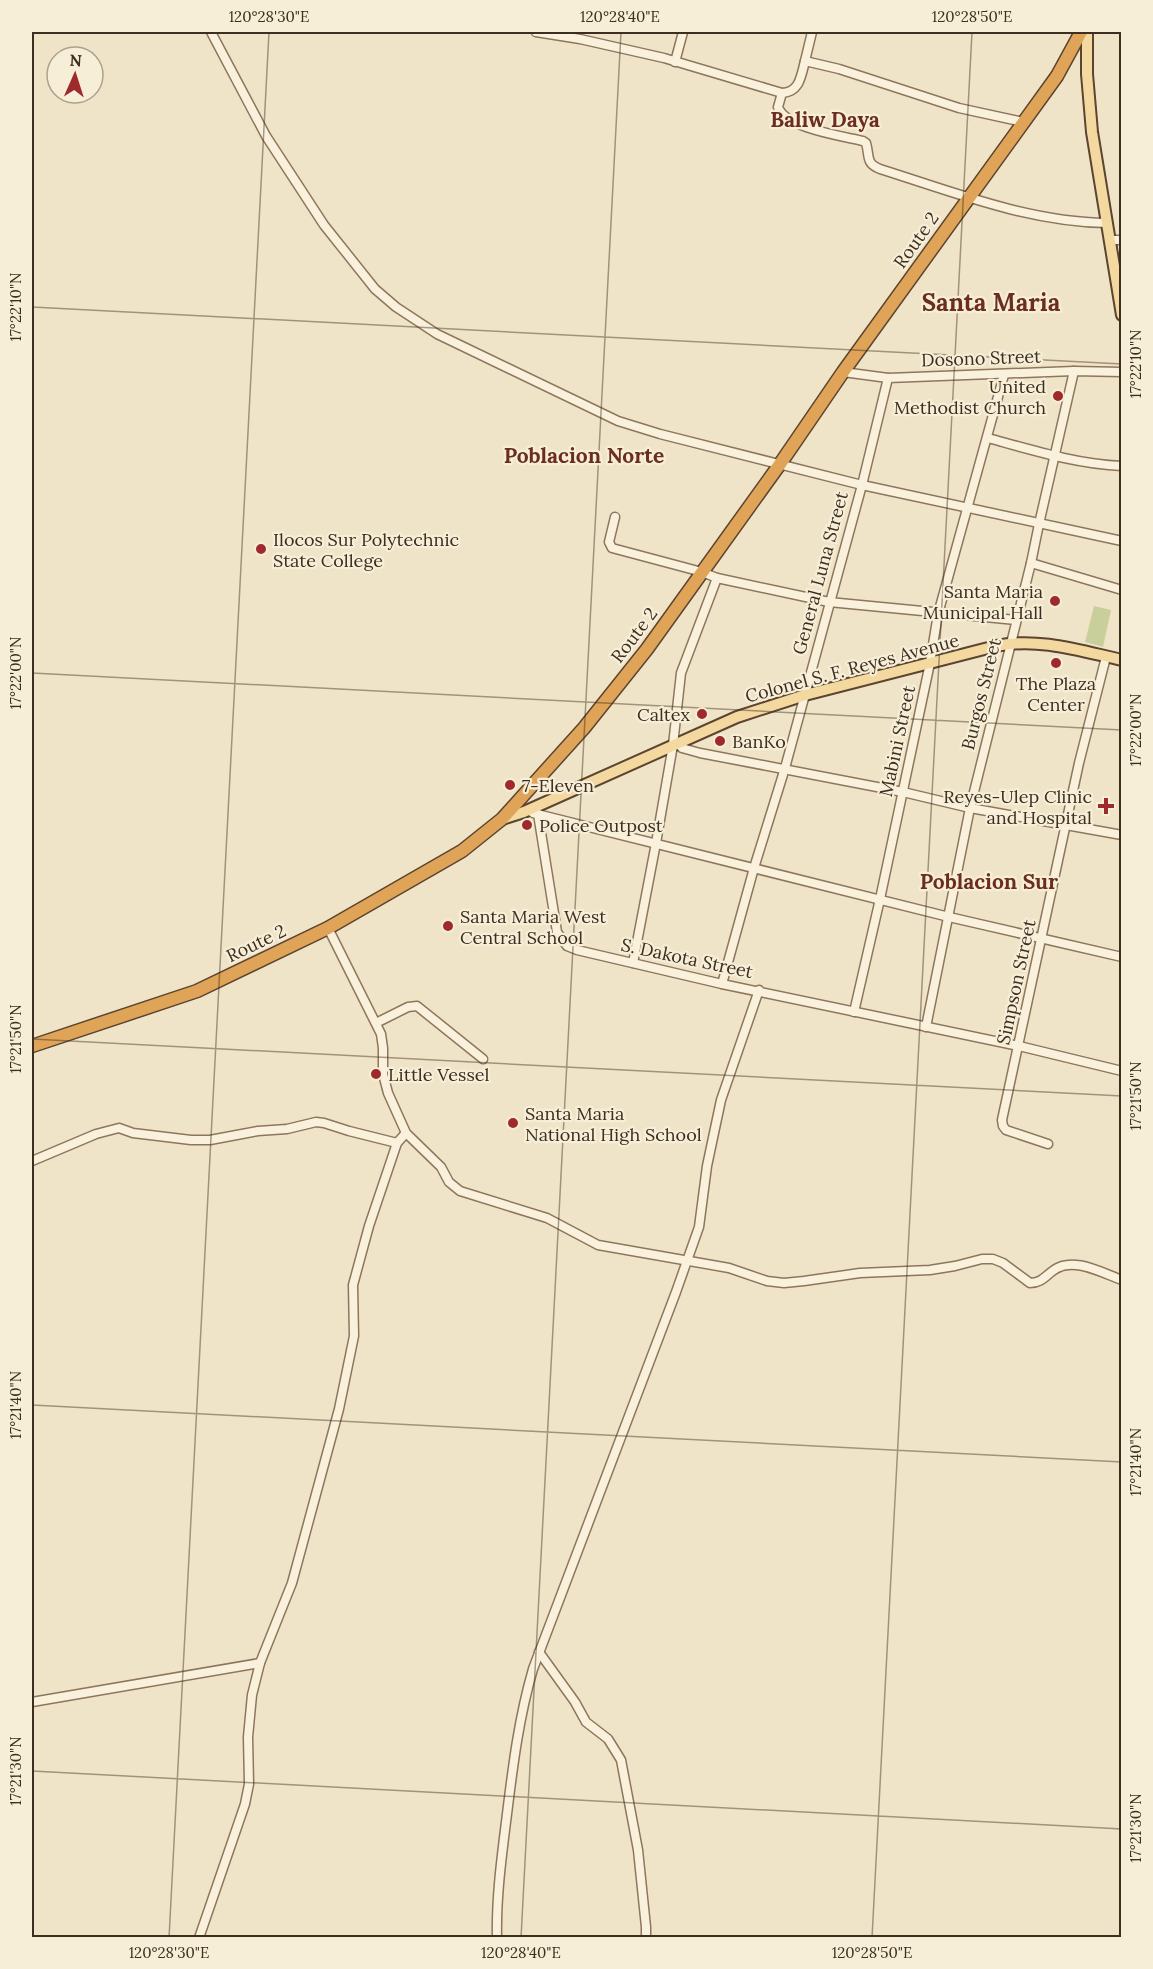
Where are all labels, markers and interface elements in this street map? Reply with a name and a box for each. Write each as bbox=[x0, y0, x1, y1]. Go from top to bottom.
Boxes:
text: 120°28'30"E bbox=[229, 7, 309, 26]
text: 120°28'40"E bbox=[580, 7, 660, 26]
text: 120°28'50"E bbox=[932, 7, 1012, 26]
north arrow bbox=[45, 45, 105, 105]
text: N bbox=[69, 50, 82, 70]
district label: Baliw Daya bbox=[770, 106, 880, 133]
street label: Route 2 bbox=[888, 207, 944, 273]
text: 17°22'10"N bbox=[6, 272, 25, 342]
district label: Santa Maria bbox=[922, 287, 1061, 318]
text: 17°22'10"N bbox=[1126, 329, 1145, 399]
street label: Dosono Street bbox=[921, 344, 1041, 372]
place label: United Methodist Church bbox=[894, 375, 1046, 419]
marker: United Methodist Church bbox=[1051, 389, 1065, 403]
district label: Poblacion Norte bbox=[504, 442, 664, 469]
street label: General Luna Street bbox=[787, 489, 853, 657]
place label: Ilocos Sur Polytechnic State College bbox=[273, 528, 459, 572]
marker: Ilocos Sur Polytechnic State College bbox=[254, 542, 268, 556]
place label: Santa Maria Municipal Hall bbox=[922, 580, 1043, 624]
marker: Santa Maria Municipal Hall bbox=[1048, 594, 1062, 608]
street label: Route 2 bbox=[606, 603, 662, 667]
street label: Colonel S. F. Reyes Avenue bbox=[743, 628, 962, 708]
street label: Burgos Street bbox=[956, 636, 1006, 752]
text: 17°22'00"N bbox=[6, 637, 25, 709]
marker: The Plaza Center bbox=[1049, 656, 1063, 670]
place label: The Plaza Center bbox=[1016, 672, 1096, 716]
street label: Mabini Street bbox=[874, 683, 920, 799]
text: 17°22'00"N bbox=[1126, 694, 1145, 766]
place label: Caltex bbox=[637, 703, 690, 726]
marker: Caltex bbox=[695, 707, 709, 721]
place label: BanKo bbox=[732, 730, 786, 753]
marker: BanKo bbox=[713, 734, 727, 748]
place label: 7-Eleven bbox=[522, 774, 594, 797]
marker: 7-Eleven bbox=[503, 778, 517, 792]
place label: Reyes-Ulep Clinic and Hospital bbox=[943, 785, 1092, 829]
marker: Reyes-Ulep Clinic and Hospital bbox=[1097, 797, 1115, 815]
place label: Police Outpost bbox=[539, 814, 663, 837]
marker: Police Outpost bbox=[520, 818, 534, 832]
district label: Poblacion Sur bbox=[920, 868, 1058, 895]
place label: Santa Maria West Central School bbox=[460, 905, 606, 949]
street label: Simpson Street bbox=[991, 917, 1041, 1047]
street label: Route 2 bbox=[222, 919, 290, 967]
marker: Santa Maria West Central School bbox=[441, 919, 455, 933]
street label: S. Dakota Street bbox=[619, 933, 755, 983]
text: 17°21'50"N bbox=[6, 1004, 25, 1074]
text: 17°21'50"N bbox=[1126, 1061, 1145, 1131]
place label: Little Vessel bbox=[388, 1063, 489, 1086]
marker: Little Vessel bbox=[369, 1067, 383, 1081]
place label: Santa Maria National High School bbox=[525, 1102, 702, 1146]
marker: Santa Maria National High School bbox=[506, 1116, 520, 1130]
text: 17°21'40"N bbox=[6, 1371, 25, 1439]
text: 17°21'40"N bbox=[1126, 1428, 1145, 1496]
text: 17°21'30"N bbox=[6, 1736, 25, 1806]
text: 17°21'30"N bbox=[1126, 1793, 1145, 1863]
text: 120°28'30"E bbox=[129, 1943, 209, 1962]
text: 120°28'40"E bbox=[481, 1943, 561, 1962]
text: 120°28'50"E bbox=[832, 1943, 912, 1962]

